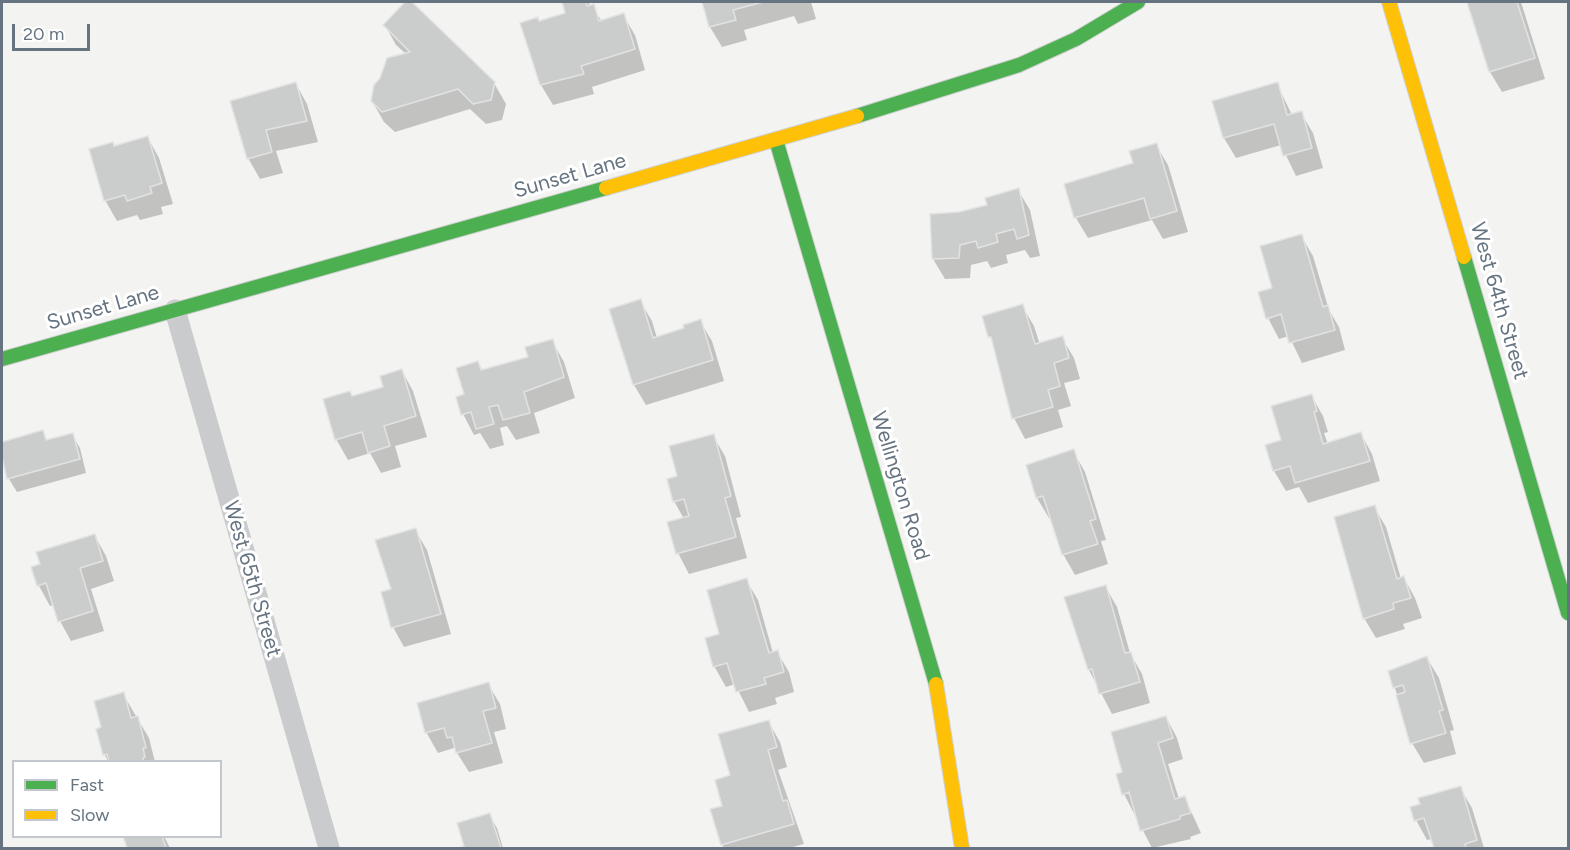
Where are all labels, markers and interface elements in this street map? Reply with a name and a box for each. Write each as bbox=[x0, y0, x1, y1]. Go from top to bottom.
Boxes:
scale bar bbox=[15, 12, 93, 50]
text: 20 m bbox=[23, 23, 64, 45]
street label: Sunset Lane bbox=[511, 148, 629, 204]
street label: West 64th Street bbox=[1465, 220, 1533, 382]
street label: Sunset Lane bbox=[44, 280, 162, 336]
street label: Wellington Road bbox=[865, 409, 935, 563]
street label: West 65th Street bbox=[218, 498, 286, 660]
legend bbox=[12, 760, 222, 838]
text: Fast bbox=[70, 774, 104, 796]
text: Slow bbox=[70, 804, 109, 826]

